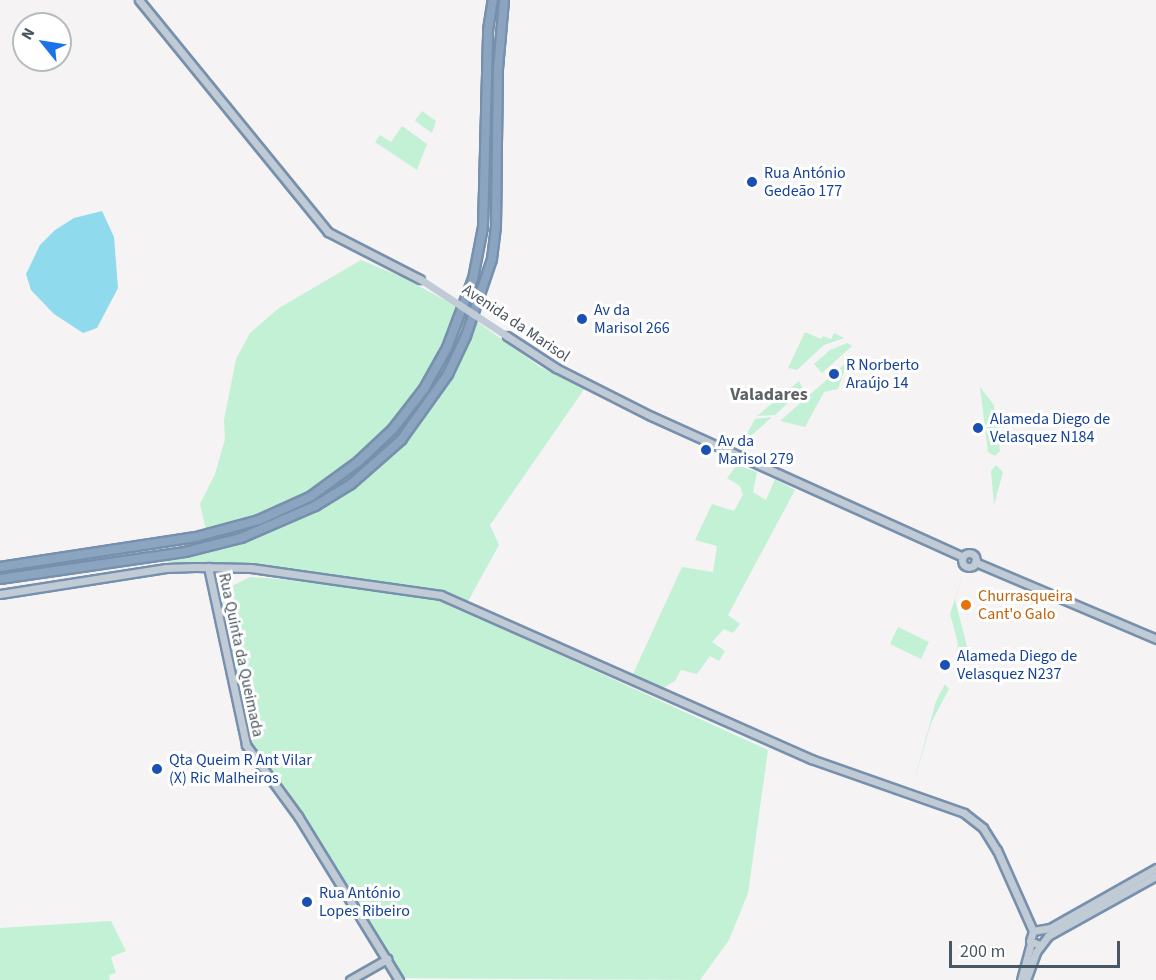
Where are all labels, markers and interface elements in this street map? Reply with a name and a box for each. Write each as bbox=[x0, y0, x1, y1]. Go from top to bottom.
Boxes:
north arrow bbox=[12, 12, 72, 72]
text: N bbox=[16, 24, 40, 44]
place label: Rua António Gedeão 177 bbox=[764, 163, 846, 201]
marker: Rua António Gedeão 177 bbox=[745, 175, 759, 189]
street label: Avenida da Marisol bbox=[459, 280, 573, 366]
place label: Av da Marisol 266 bbox=[594, 300, 670, 338]
marker: Av da Marisol 266 bbox=[575, 312, 589, 326]
place label: R Norberto Araújo 14 bbox=[846, 355, 919, 393]
marker: R Norberto Araújo 14 bbox=[827, 367, 841, 381]
district label: Valadares bbox=[730, 384, 808, 406]
place label: Alameda Diego de Velasquez N184 bbox=[990, 409, 1110, 447]
marker: Alameda Diego de Velasquez N184 bbox=[971, 421, 985, 435]
place label: Av da Marisol 279 bbox=[718, 431, 794, 469]
marker: Av da Marisol 279 bbox=[699, 443, 713, 457]
street label: Rua Quinta da Queimada bbox=[214, 571, 268, 739]
place label: Churrasqueira Cant'o Galo bbox=[978, 586, 1073, 624]
marker: Churrasqueira Cant'o Galo bbox=[959, 598, 973, 612]
place label: Alameda Diego de Velasquez N237 bbox=[957, 646, 1077, 684]
marker: Alameda Diego de Velasquez N237 bbox=[938, 658, 952, 672]
place label: Qta Queim R Ant Vilar (X) Ric Malheiros bbox=[169, 750, 312, 788]
marker: Qta Queim R Ant Vilar (X) Ric Malheiros bbox=[150, 762, 164, 776]
place label: Rua António Lopes Ribeiro bbox=[319, 883, 410, 921]
marker: Rua António Lopes Ribeiro bbox=[300, 895, 314, 909]
scale bar bbox=[952, 929, 1123, 967]
text: 200 m bbox=[960, 939, 1005, 964]

